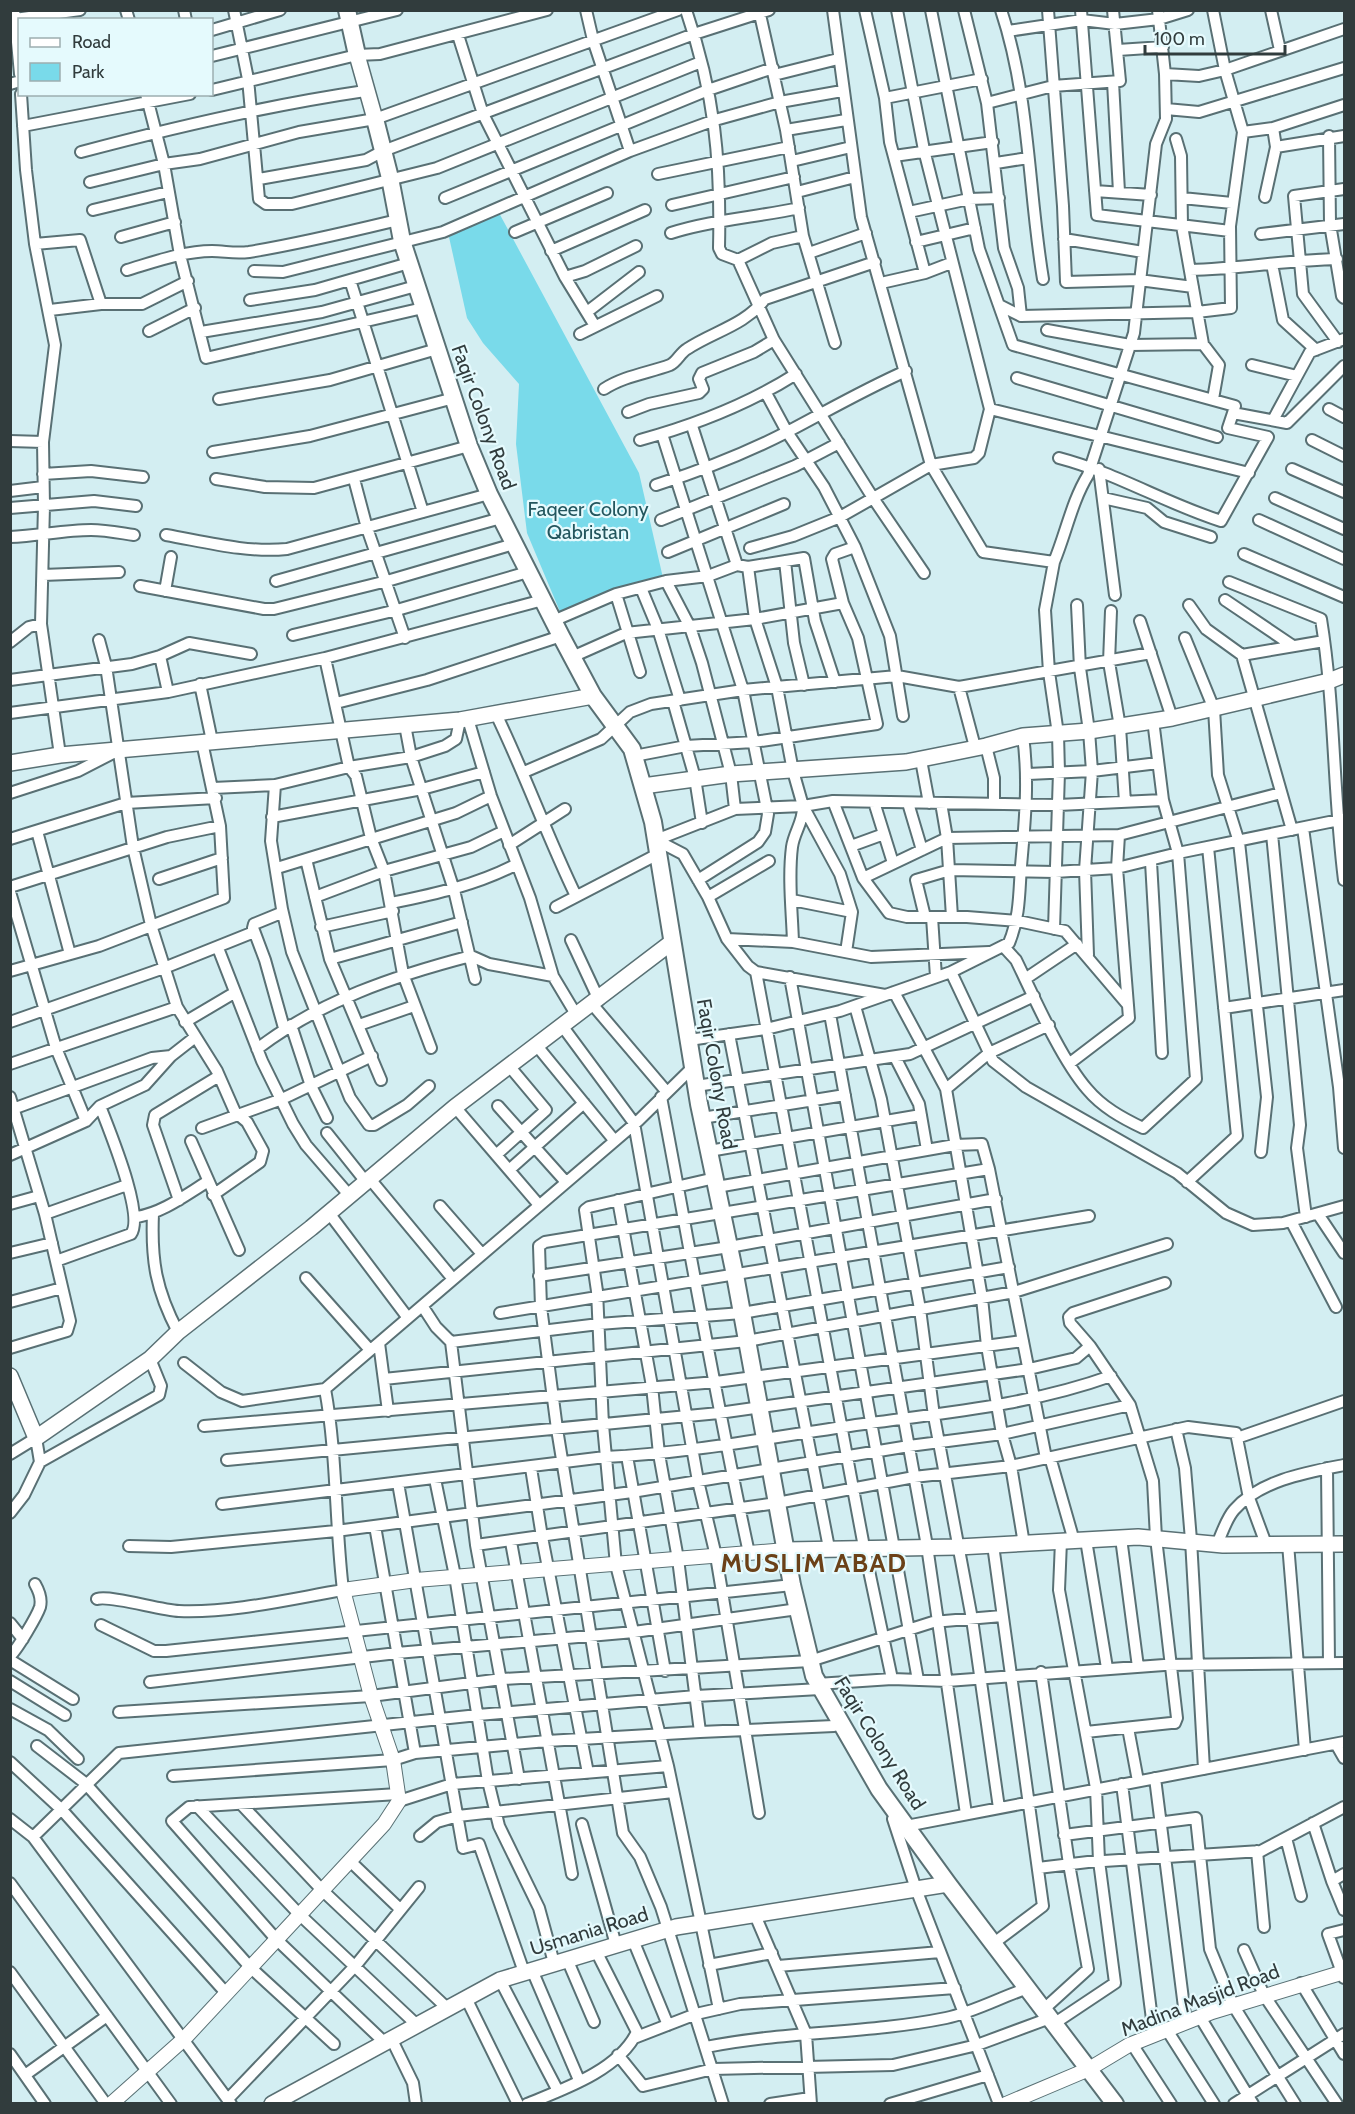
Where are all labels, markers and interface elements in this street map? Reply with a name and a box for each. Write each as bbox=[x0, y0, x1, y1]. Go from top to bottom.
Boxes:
legend bbox=[18, 18, 213, 96]
scale bar bbox=[1145, 18, 1284, 56]
text: 100 m bbox=[1154, 28, 1205, 50]
text: Road bbox=[72, 31, 111, 53]
text: Park bbox=[72, 61, 105, 83]
street label: Faqir Colony Road bbox=[447, 341, 521, 493]
park label: Faqeer Colony Qabristan bbox=[527, 497, 649, 544]
street label: Faqir Colony Road bbox=[692, 997, 742, 1151]
district label: MUSLIM ABAD bbox=[721, 1547, 907, 1579]
street label: Faqir Colony Road bbox=[829, 1672, 931, 1814]
street label: Usmania Road bbox=[527, 1902, 651, 1960]
street label: Madina Masjid Road bbox=[1117, 1959, 1283, 2041]

